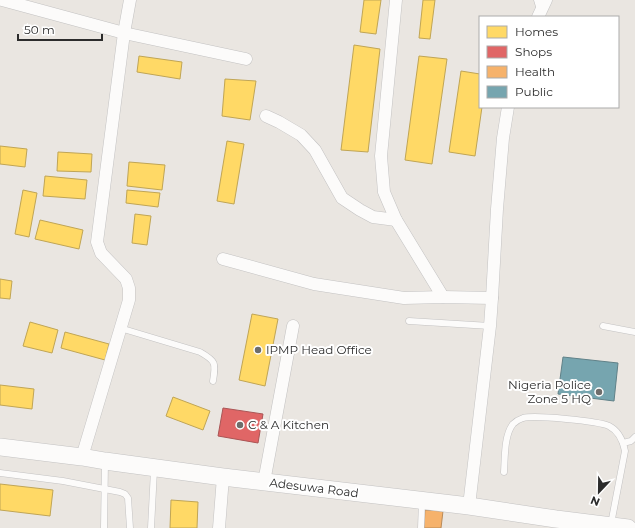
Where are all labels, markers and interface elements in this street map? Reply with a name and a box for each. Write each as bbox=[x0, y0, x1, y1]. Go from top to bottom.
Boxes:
scale bar bbox=[18, 16, 102, 42]
legend bbox=[479, 16, 619, 108]
text: 50 m bbox=[24, 22, 55, 37]
text: Homes bbox=[515, 24, 558, 39]
text: Shops bbox=[515, 44, 552, 59]
text: Health bbox=[515, 64, 555, 79]
text: Public bbox=[515, 84, 553, 99]
place label: IPMP Head Office bbox=[266, 342, 372, 357]
marker: IPMP Head Office bbox=[253, 345, 263, 355]
place label: Nigeria Police Zone 5 HQ bbox=[508, 377, 591, 406]
marker: Nigeria Police Zone 5 HQ bbox=[594, 387, 604, 397]
place label: C & A Kitchen bbox=[248, 417, 329, 432]
marker: C & A Kitchen bbox=[235, 420, 245, 430]
north arrow bbox=[579, 472, 619, 512]
street label: Adesuwa Road bbox=[269, 475, 360, 500]
text: N bbox=[589, 493, 602, 509]

